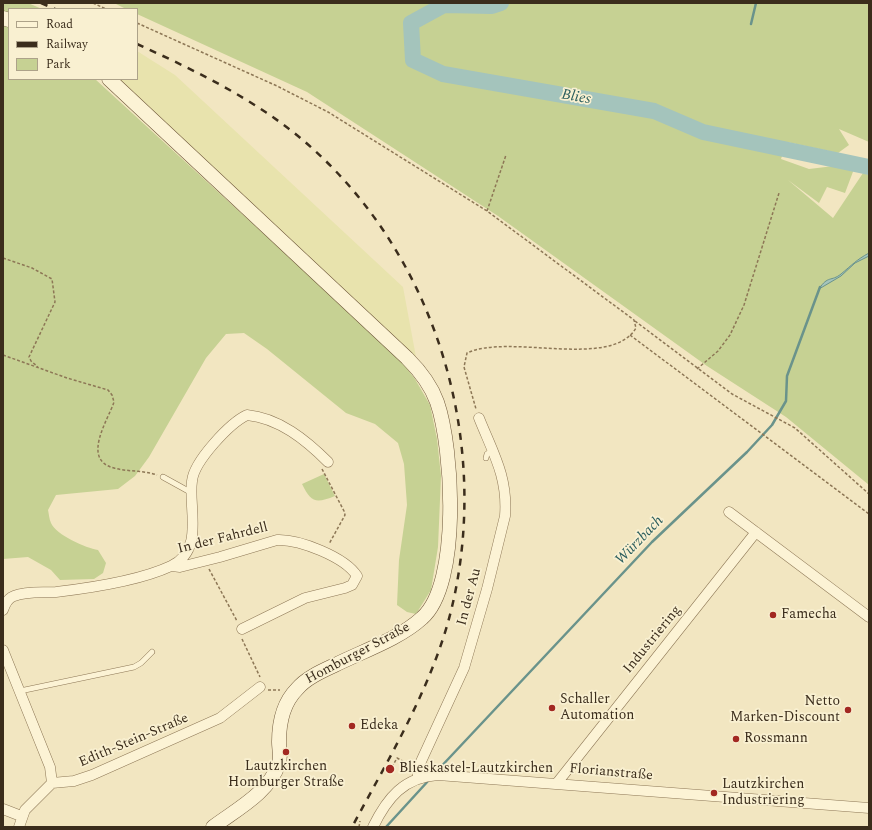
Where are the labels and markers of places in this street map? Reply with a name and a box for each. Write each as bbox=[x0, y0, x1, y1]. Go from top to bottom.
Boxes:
place label: Famecha bbox=[781, 607, 837, 623]
marker: Famecha bbox=[768, 610, 778, 620]
place label: Schaller Automation bbox=[560, 692, 634, 724]
place label: Netto Marken-Discount bbox=[730, 694, 840, 726]
marker: Schaller Automation bbox=[547, 703, 557, 713]
marker: Netto Marken-Discount bbox=[843, 705, 853, 715]
place label: Edeka bbox=[360, 718, 398, 734]
marker: Edeka bbox=[347, 721, 357, 731]
place label: Rossmann bbox=[744, 731, 808, 747]
marker: Rossmann bbox=[731, 734, 741, 744]
marker: Lautzkirchen Homburger Straße bbox=[281, 747, 291, 757]
place label: Lautzkirchen Homburger Straße bbox=[228, 759, 344, 792]
place label: Blieskastel-Lautzkirchen bbox=[399, 761, 553, 777]
marker: Blieskastel-Lautzkirchen bbox=[384, 763, 396, 775]
place label: Lautzkirchen Industriering bbox=[722, 777, 805, 810]
marker: Lautzkirchen Industriering bbox=[709, 788, 719, 798]

